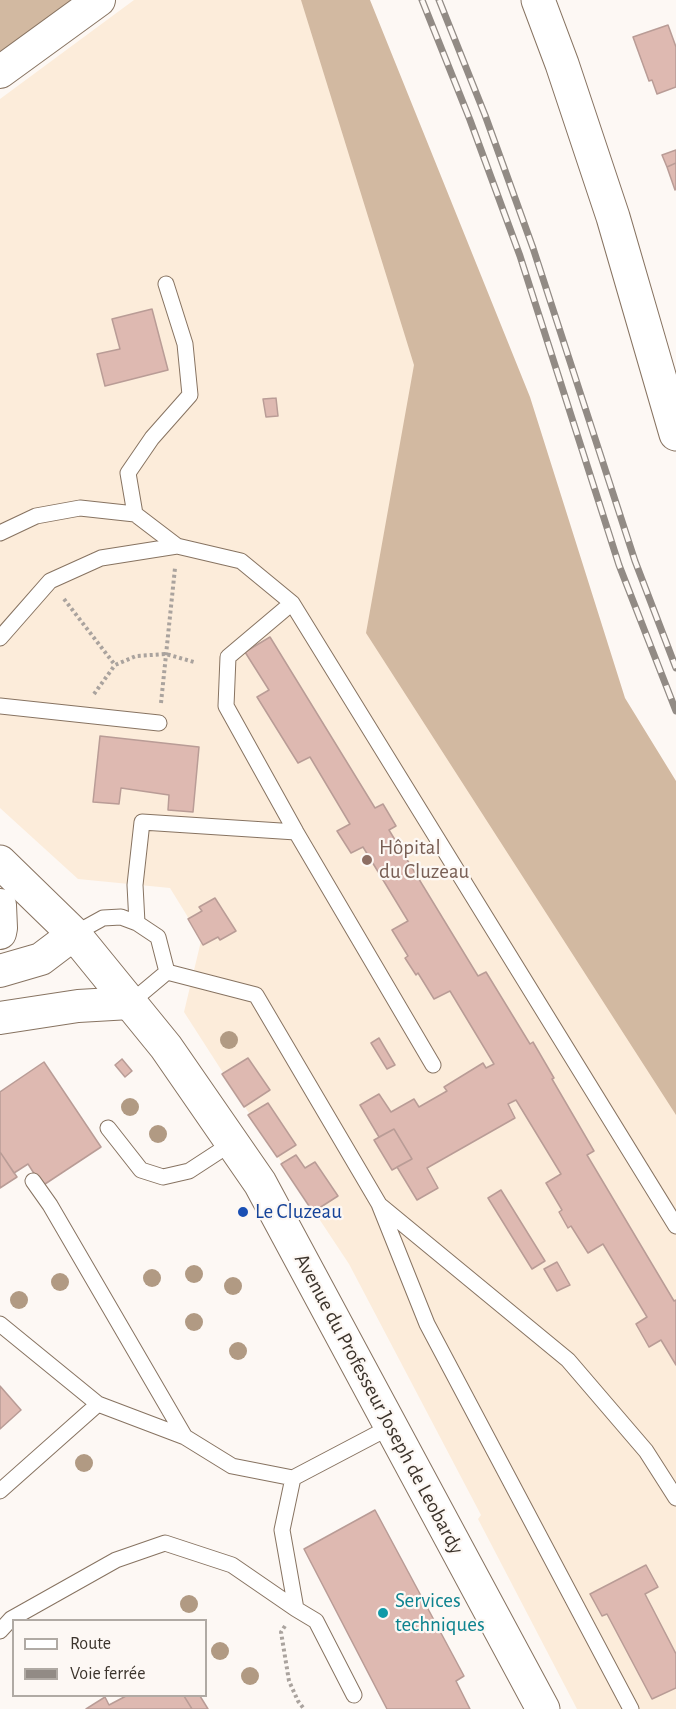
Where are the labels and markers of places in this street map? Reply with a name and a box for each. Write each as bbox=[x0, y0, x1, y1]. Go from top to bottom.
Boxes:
place label: Hôpital du Cluzeau bbox=[379, 835, 469, 885]
marker: Hôpital du Cluzeau bbox=[360, 853, 374, 867]
place label: Le Cluzeau bbox=[255, 1199, 342, 1225]
marker: Le Cluzeau bbox=[236, 1205, 250, 1219]
place label: Services techniques bbox=[395, 1588, 485, 1638]
marker: Services techniques bbox=[376, 1606, 390, 1620]

